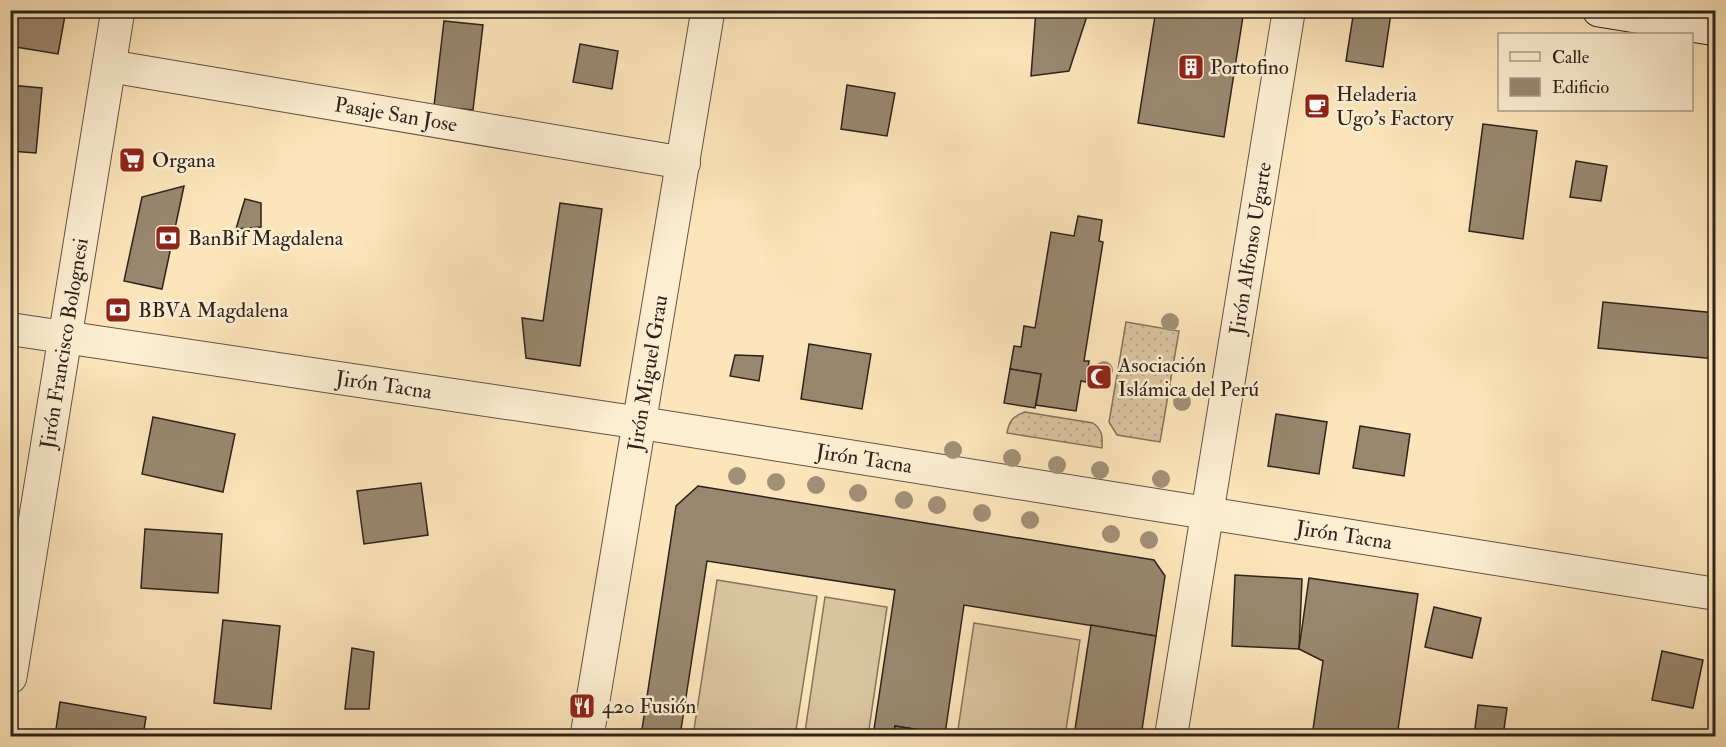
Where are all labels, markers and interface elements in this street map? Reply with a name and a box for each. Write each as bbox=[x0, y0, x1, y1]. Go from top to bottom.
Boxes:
legend bbox=[1498, 33, 1693, 111]
text: Calle bbox=[1552, 46, 1590, 69]
building icon: Portofino bbox=[1176, 52, 1206, 82]
place label: Portofino bbox=[1210, 54, 1289, 81]
text: Edificio bbox=[1552, 76, 1609, 99]
place label: Heladeria Ugo's Factory bbox=[1336, 81, 1454, 132]
street label: Pasaje San Jose bbox=[332, 91, 460, 139]
cafe icon: Heladeria Ugo's Factory bbox=[1302, 91, 1332, 121]
supermarket icon: Organa bbox=[117, 145, 147, 175]
place label: Organa bbox=[152, 147, 216, 174]
street label: Jirón Alfonso Ugarte bbox=[1223, 160, 1278, 338]
bank icon: BanBif Magdalena bbox=[153, 223, 183, 253]
place label: BanBif Magdalena bbox=[188, 225, 344, 252]
street label: Jirón Francisco Bolognesi bbox=[34, 236, 95, 452]
street label: Jirón Miguel Grau bbox=[622, 293, 674, 454]
bank icon: BBVA Magdalena bbox=[103, 295, 133, 325]
place label: BBVA Magdalena bbox=[138, 297, 289, 324]
place label: Asociación Islámica del Perú bbox=[1117, 352, 1259, 403]
mosque icon: Asociación Islámica del Perú bbox=[1084, 362, 1114, 392]
street label: Jirón Tacna bbox=[333, 365, 434, 406]
street label: Jirón Tacna bbox=[813, 438, 915, 480]
street label: Jirón Tacna bbox=[1293, 514, 1394, 556]
restaurant icon: 420 Fusión bbox=[567, 691, 597, 721]
place label: 420 Fusión bbox=[602, 693, 696, 720]

